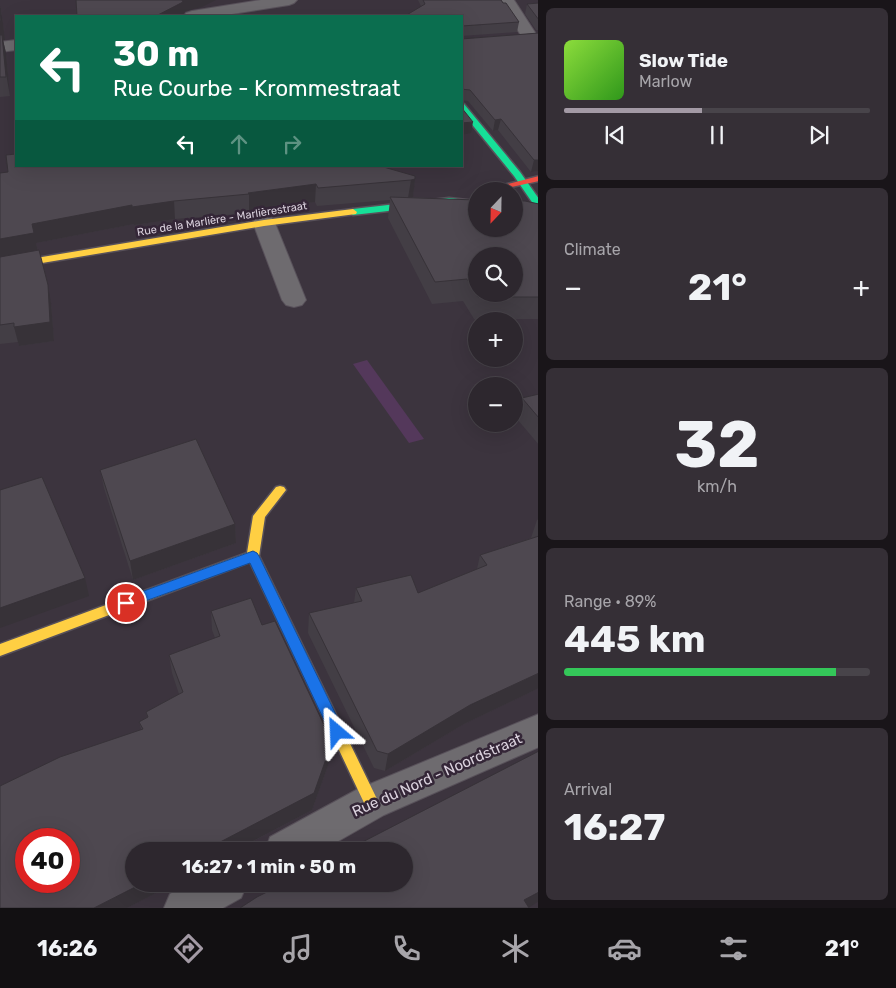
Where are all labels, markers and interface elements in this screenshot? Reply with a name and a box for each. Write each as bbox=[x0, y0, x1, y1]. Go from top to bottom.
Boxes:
text: 30 m bbox=[113, 33, 199, 75]
icon: left bbox=[30, 35, 95, 100]
text: Slow Tide bbox=[639, 49, 728, 72]
text: Marlow bbox=[639, 72, 692, 91]
text: Rue Courbe - Krommestraat bbox=[113, 75, 400, 102]
icon: previous bbox=[601, 121, 629, 149]
icon: pause bbox=[703, 121, 731, 149]
icon: next bbox=[805, 121, 833, 149]
icon: left bbox=[172, 130, 200, 158]
icon: ahead bbox=[225, 130, 253, 158]
icon: right bbox=[278, 130, 306, 158]
north arrow bbox=[468, 182, 522, 238]
map controls bbox=[468, 182, 523, 432]
street label: Rue de la Marlière - Marlièrestraat bbox=[136, 199, 309, 239]
text: Climate bbox=[564, 240, 621, 259]
button: search bbox=[468, 247, 523, 302]
text: 21° bbox=[688, 264, 747, 310]
text: − bbox=[564, 271, 582, 304]
text: + bbox=[853, 271, 870, 304]
button: + bbox=[468, 312, 523, 367]
button: − bbox=[468, 377, 523, 432]
text: 32 bbox=[674, 406, 760, 483]
text: km/h bbox=[697, 477, 737, 496]
pin bbox=[105, 582, 147, 624]
icon: arrive bbox=[112, 589, 140, 617]
text: Range · 89% bbox=[564, 592, 656, 611]
text: 445 km bbox=[564, 616, 706, 662]
position arrow bbox=[310, 705, 362, 757]
street label: Rue du Nord - Noordstraat bbox=[349, 729, 525, 821]
text: Arrival bbox=[564, 780, 612, 799]
text: 16:27 bbox=[564, 804, 665, 850]
speed limit sign: 40 bbox=[15, 828, 80, 893]
text: 16:27 · 1 min · 50 m bbox=[182, 855, 356, 878]
icon: directions bbox=[171, 931, 206, 966]
icon: music bbox=[280, 931, 315, 966]
icon: phone bbox=[389, 931, 424, 966]
icon: climate bbox=[498, 931, 533, 966]
icon: car bbox=[607, 931, 642, 966]
icon: filters bbox=[716, 931, 751, 966]
text: 16:26 bbox=[37, 935, 97, 962]
text: 21° bbox=[825, 935, 859, 962]

